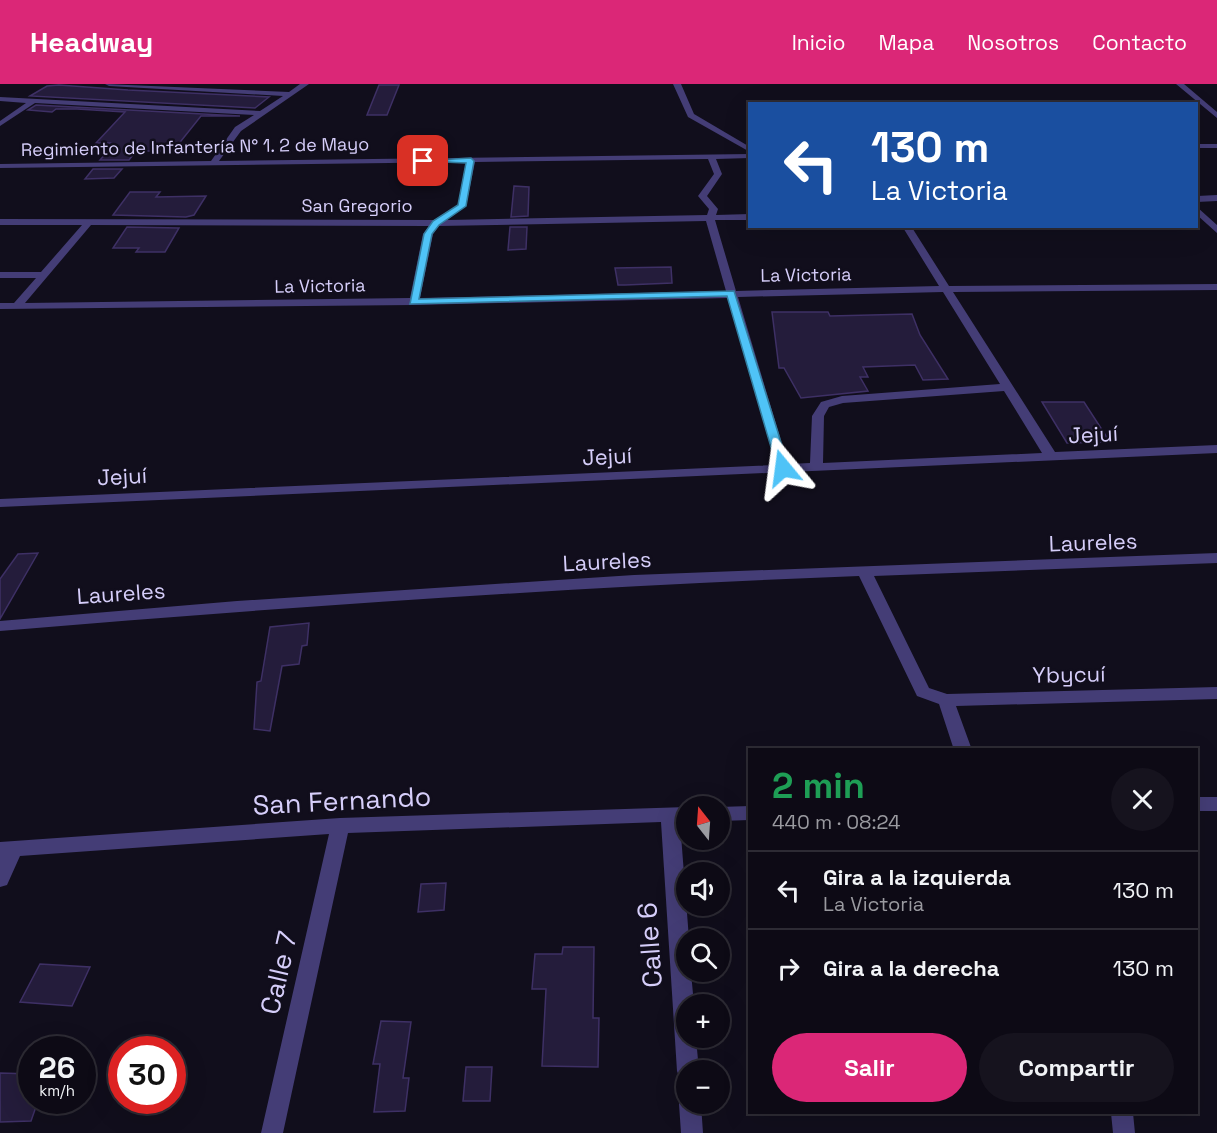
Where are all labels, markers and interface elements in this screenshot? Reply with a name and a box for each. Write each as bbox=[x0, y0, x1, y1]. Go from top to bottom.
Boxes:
text: Headway bbox=[30, 24, 153, 60]
text: Inicio bbox=[792, 29, 846, 56]
text: Mapa bbox=[879, 29, 934, 56]
text: Nosotros bbox=[967, 29, 1059, 56]
text: Contacto bbox=[1092, 29, 1187, 56]
text: 130 m bbox=[871, 121, 989, 174]
icon: left bbox=[772, 126, 850, 204]
street label: Regimiento de Infantería N° 1. 2 de Mayo bbox=[21, 132, 369, 161]
pin bbox=[397, 135, 448, 186]
icon: arrive bbox=[406, 144, 439, 177]
text: La Victoria bbox=[871, 173, 1008, 208]
street label: San Gregorio bbox=[301, 194, 413, 217]
street label: La Victoria bbox=[760, 262, 852, 287]
street label: La Victoria bbox=[274, 273, 366, 298]
street label: Jejuí bbox=[1067, 419, 1119, 449]
position arrow bbox=[751, 436, 815, 500]
street label: Jejuí bbox=[581, 441, 633, 471]
street label: Jejuí bbox=[96, 461, 148, 491]
street label: Laureles bbox=[1048, 526, 1138, 558]
street label: Laureles bbox=[562, 545, 652, 577]
street label: Laureles bbox=[76, 576, 166, 610]
street label: Ybycuí bbox=[1032, 659, 1106, 689]
text: 2 min bbox=[772, 763, 865, 809]
button: close bbox=[1111, 768, 1174, 831]
street label: San Fernando bbox=[252, 778, 432, 823]
north arrow bbox=[676, 796, 730, 850]
map controls bbox=[676, 796, 730, 1114]
text: 440 m · 08:24 bbox=[772, 809, 901, 835]
button: sound bbox=[676, 862, 730, 916]
text: Gira a la izquierda bbox=[823, 863, 1011, 891]
icon: left bbox=[772, 874, 805, 907]
text: 130 m bbox=[1113, 876, 1174, 904]
text: La Victoria bbox=[823, 891, 924, 917]
street label: Calle 6 bbox=[629, 901, 670, 989]
street label: Calle 7 bbox=[252, 928, 305, 1018]
button: search bbox=[676, 928, 730, 982]
icon: right bbox=[772, 952, 805, 985]
text: Gira a la derecha bbox=[823, 954, 1000, 982]
text: 130 m bbox=[1113, 954, 1174, 982]
button: + bbox=[676, 994, 730, 1048]
button: Salir bbox=[772, 1033, 967, 1102]
button: Compartir bbox=[979, 1033, 1174, 1102]
speed limit sign: 30 bbox=[108, 1036, 186, 1114]
text: 26 bbox=[39, 1048, 75, 1087]
button: − bbox=[676, 1060, 730, 1114]
text: km/h bbox=[39, 1081, 75, 1100]

